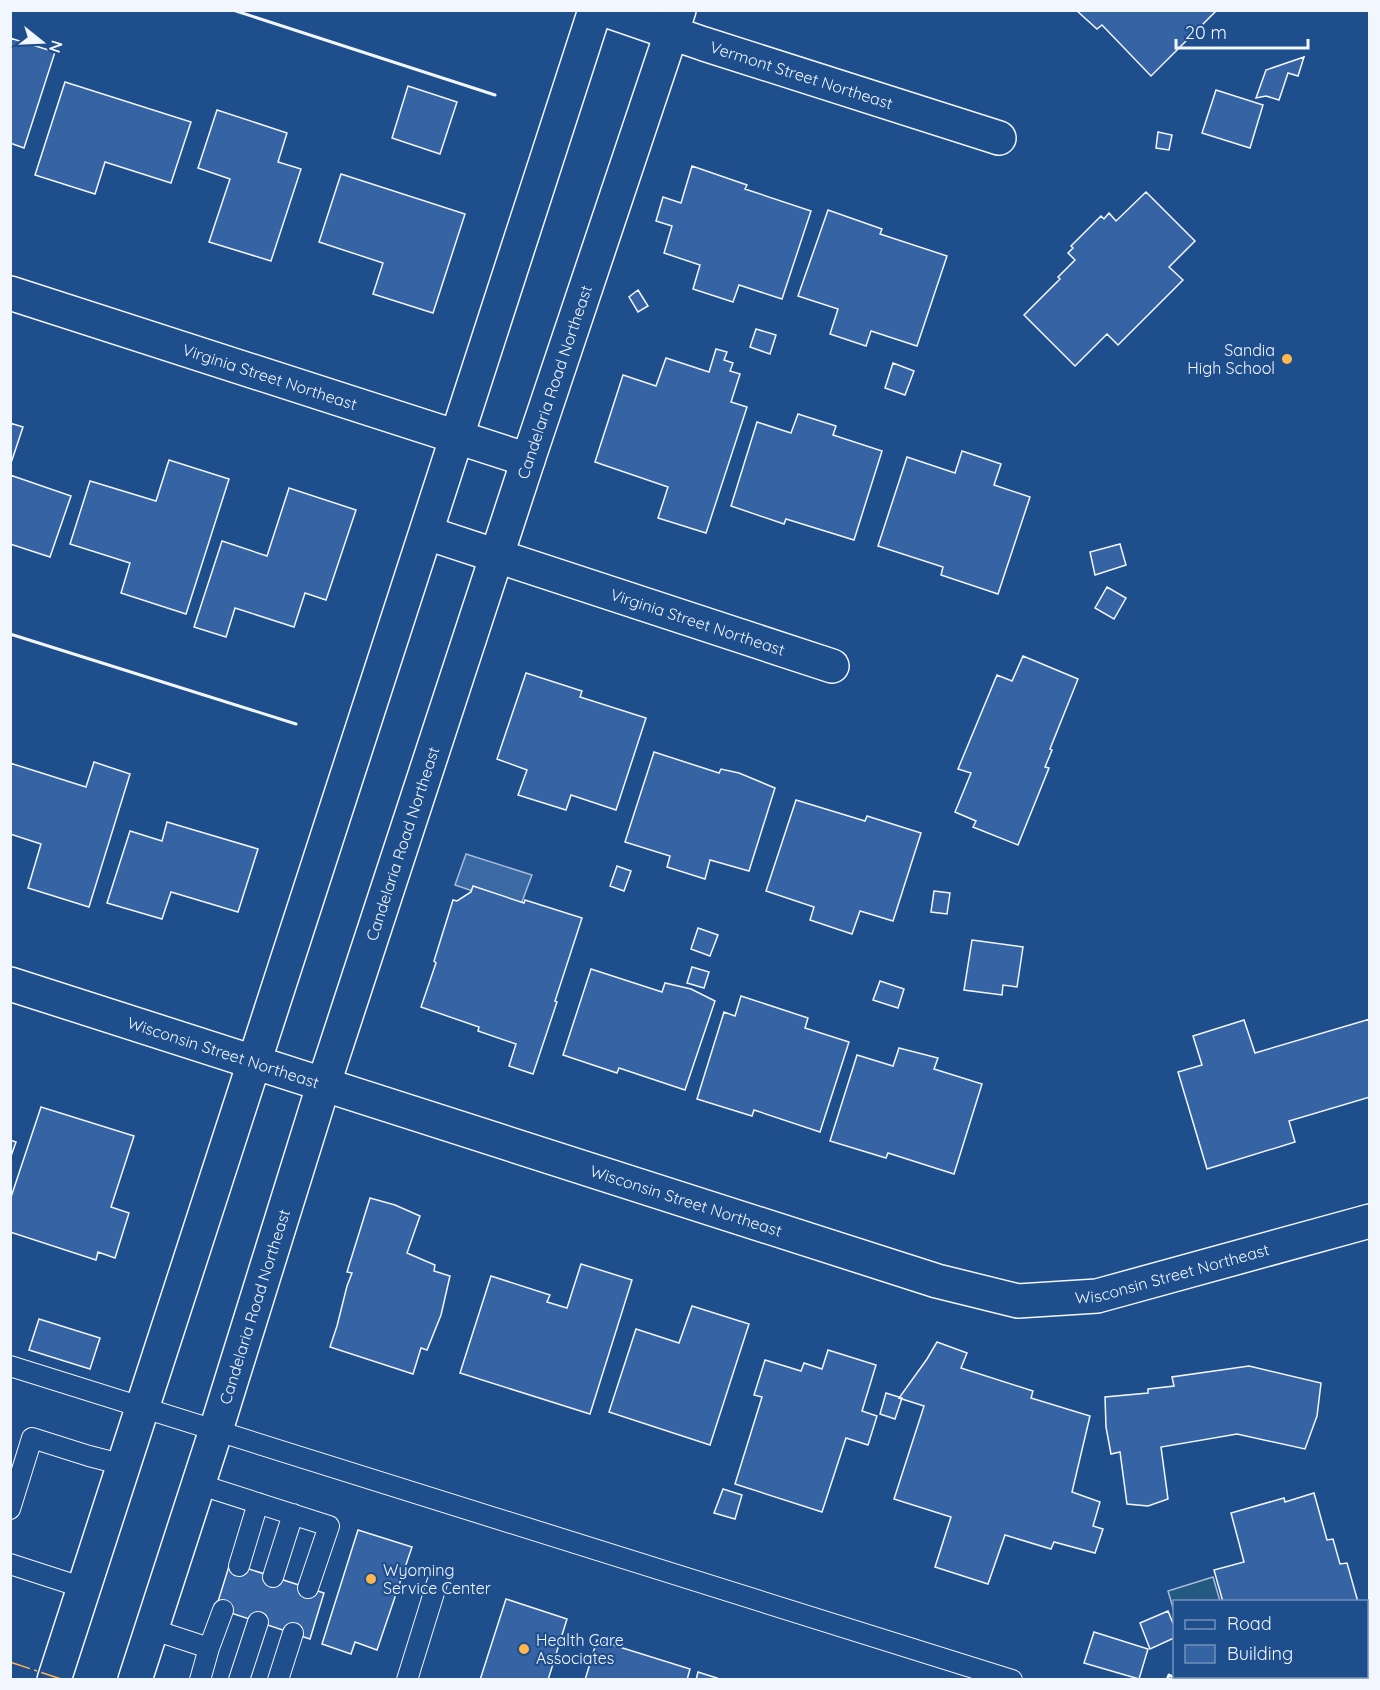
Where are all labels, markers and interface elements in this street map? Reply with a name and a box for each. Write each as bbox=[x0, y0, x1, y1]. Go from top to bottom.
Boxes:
north arrow bbox=[12, 12, 72, 72]
scale bar bbox=[1176, 12, 1308, 50]
text: 20 m bbox=[1185, 21, 1227, 44]
street label: Vermont Street Northeast bbox=[708, 37, 895, 114]
text: N bbox=[45, 38, 68, 55]
street label: Candelaria Road Northeast bbox=[512, 283, 596, 481]
street label: Virginia Street Northeast bbox=[180, 339, 360, 414]
place label: Sandia High School bbox=[1187, 340, 1275, 378]
marker: Sandia High School bbox=[1280, 352, 1294, 366]
street label: Virginia Street Northeast bbox=[608, 584, 787, 660]
street label: Candelaria Road Northeast bbox=[361, 744, 443, 943]
street label: Wisconsin Street Northeast bbox=[125, 1012, 322, 1092]
street label: Wisconsin Street Northeast bbox=[588, 1161, 785, 1241]
street label: Candelaria Road Northeast bbox=[215, 1207, 294, 1407]
street label: Wisconsin Street Northeast bbox=[1074, 1239, 1271, 1307]
place label: Wyoming Service Center bbox=[383, 1560, 491, 1598]
marker: Wyoming Service Center bbox=[364, 1572, 378, 1586]
legend bbox=[1173, 1600, 1368, 1678]
text: Road bbox=[1227, 1612, 1272, 1635]
place label: Health Care Associates bbox=[536, 1630, 624, 1668]
marker: Health Care Associates bbox=[517, 1642, 531, 1656]
text: Building bbox=[1227, 1642, 1293, 1665]

